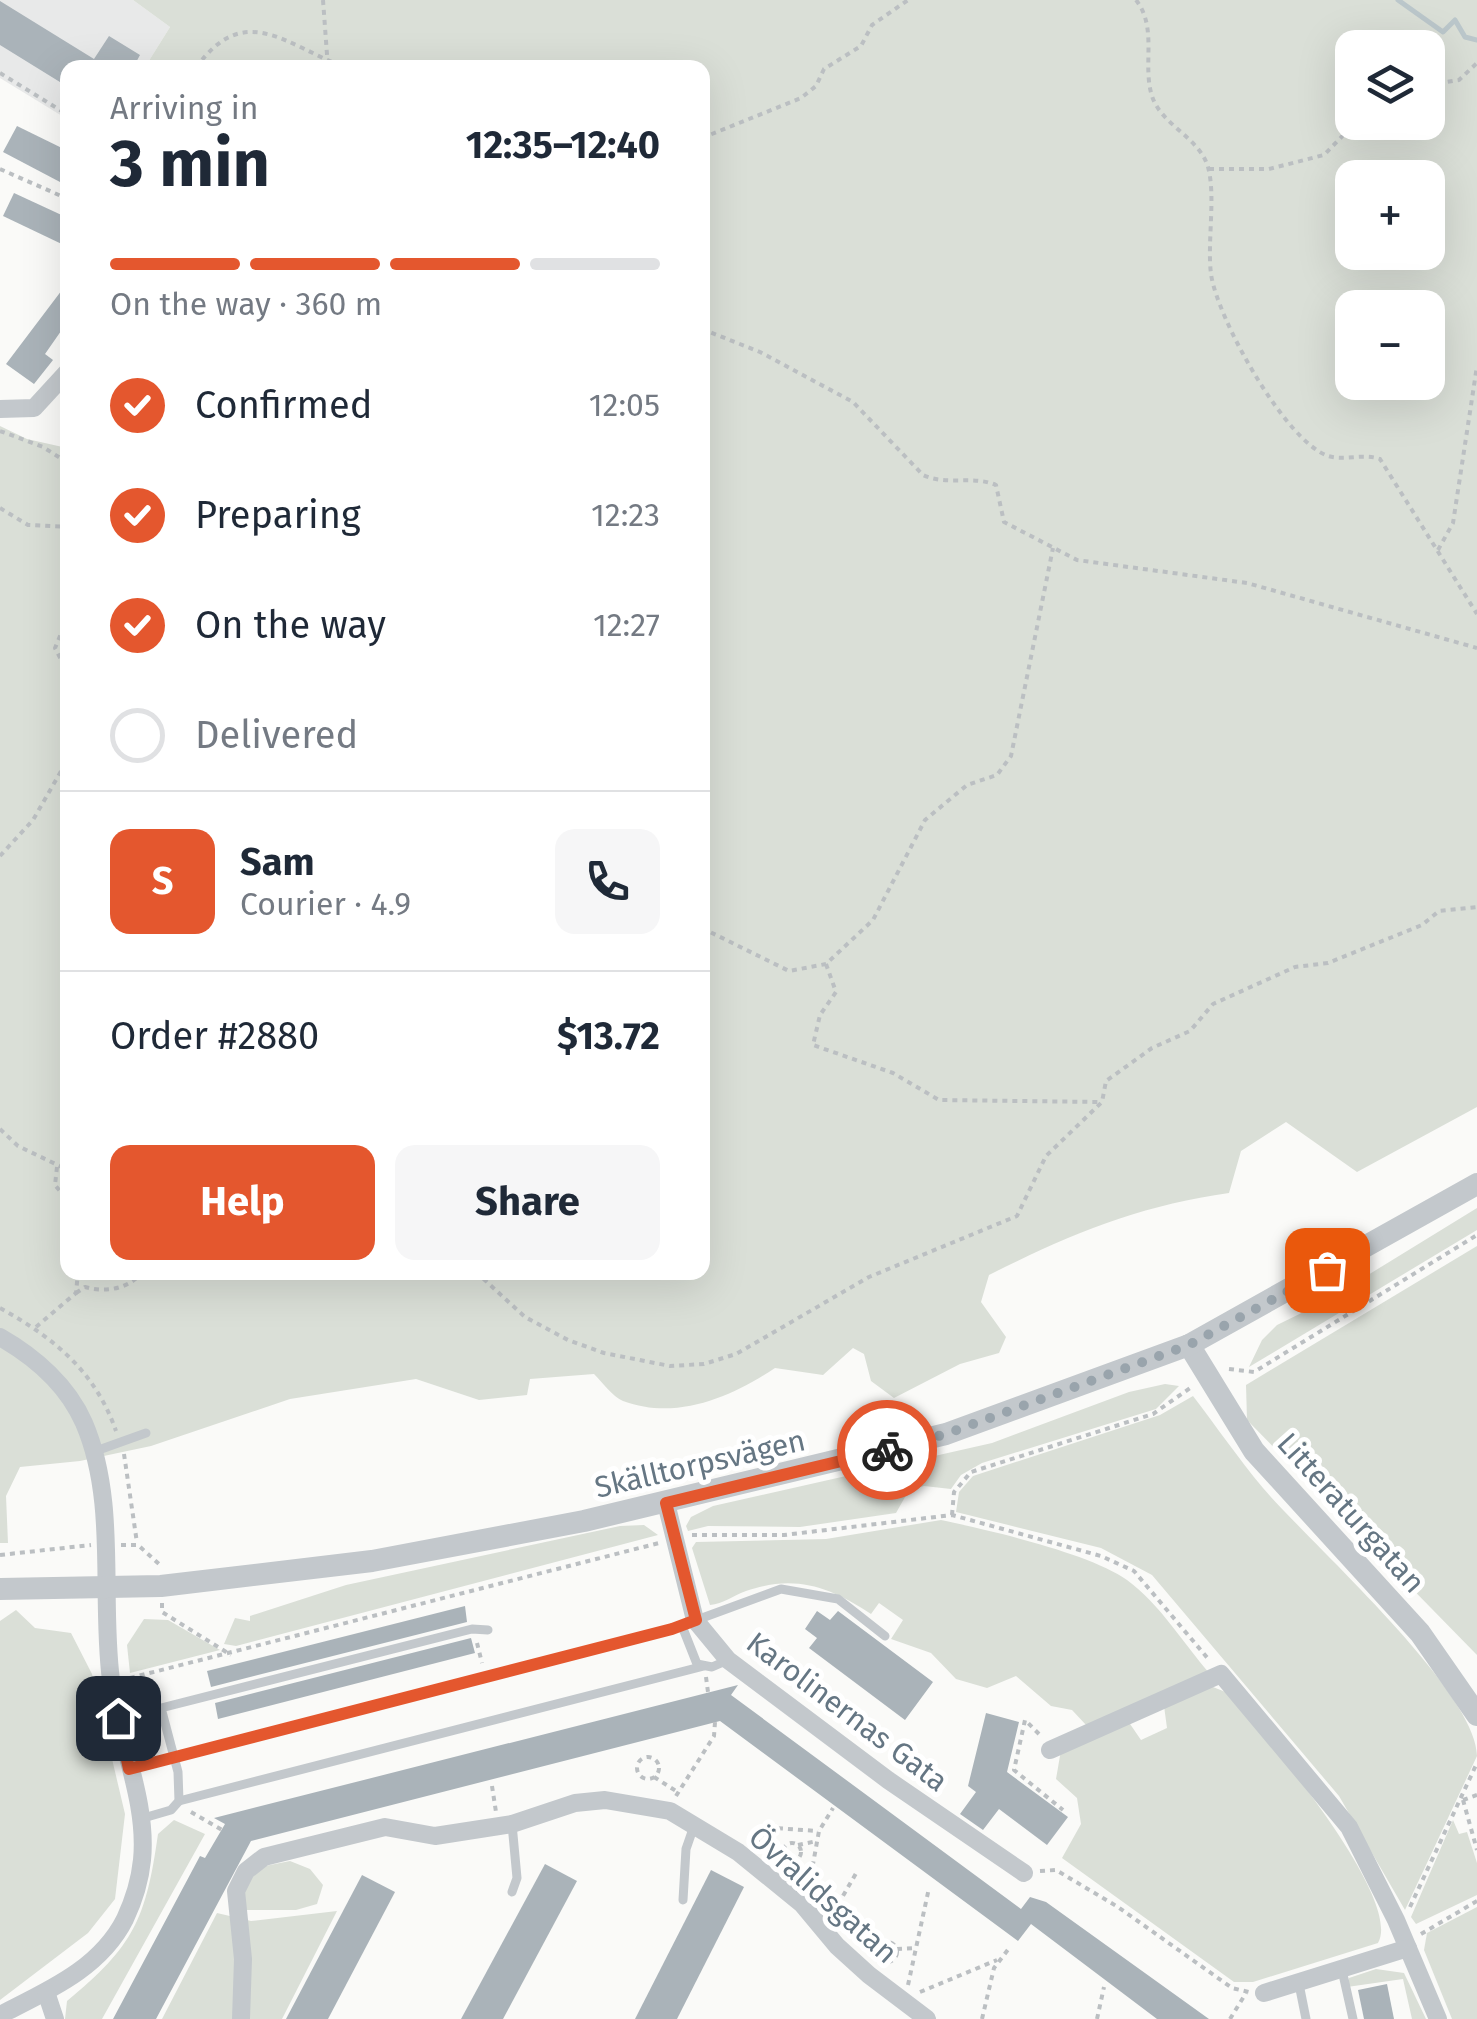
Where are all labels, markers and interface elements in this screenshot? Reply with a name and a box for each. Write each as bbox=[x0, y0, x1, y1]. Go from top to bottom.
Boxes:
map controls bbox=[1335, 30, 1445, 400]
button: layers bbox=[1335, 30, 1445, 140]
text: Arriving in bbox=[110, 89, 258, 127]
text: 12:35–12:40 bbox=[466, 122, 660, 168]
text: 3 min bbox=[110, 125, 270, 203]
button: + bbox=[1335, 160, 1445, 270]
text: On the way · 360 m bbox=[110, 285, 382, 323]
button: − bbox=[1335, 290, 1445, 400]
icon: check bbox=[110, 378, 165, 433]
text: Confirmed bbox=[195, 382, 373, 428]
text: 12:05 bbox=[589, 386, 660, 424]
icon: check bbox=[110, 488, 165, 543]
text: Preparing bbox=[195, 492, 361, 538]
text: 12:23 bbox=[591, 496, 660, 534]
icon: check bbox=[110, 598, 165, 653]
text: On the way bbox=[195, 602, 386, 648]
text: 12:27 bbox=[593, 606, 660, 644]
text: Delivered bbox=[195, 712, 358, 758]
button: phone bbox=[555, 829, 660, 934]
text: Sam bbox=[240, 839, 315, 885]
text: S bbox=[152, 858, 173, 904]
text: Courier · 4.9 bbox=[240, 885, 411, 923]
text: Order #2880 bbox=[110, 1013, 319, 1059]
text: $13.72 bbox=[557, 1013, 660, 1059]
button: Help bbox=[110, 1145, 375, 1260]
button: Share bbox=[395, 1145, 660, 1260]
pin bbox=[1285, 1228, 1370, 1313]
icon: bag bbox=[1300, 1243, 1355, 1298]
courier bbox=[837, 1400, 937, 1500]
street label: Skälltorpsvägen bbox=[591, 1422, 809, 1506]
icon: bike bbox=[860, 1423, 915, 1478]
street label: Litteraturgatan bbox=[1270, 1425, 1432, 1601]
street label: Karolinernas Gata bbox=[739, 1625, 955, 1799]
pin bbox=[76, 1676, 161, 1761]
icon: home bbox=[91, 1691, 146, 1746]
street label: Övralidsgatan bbox=[741, 1819, 905, 1971]

